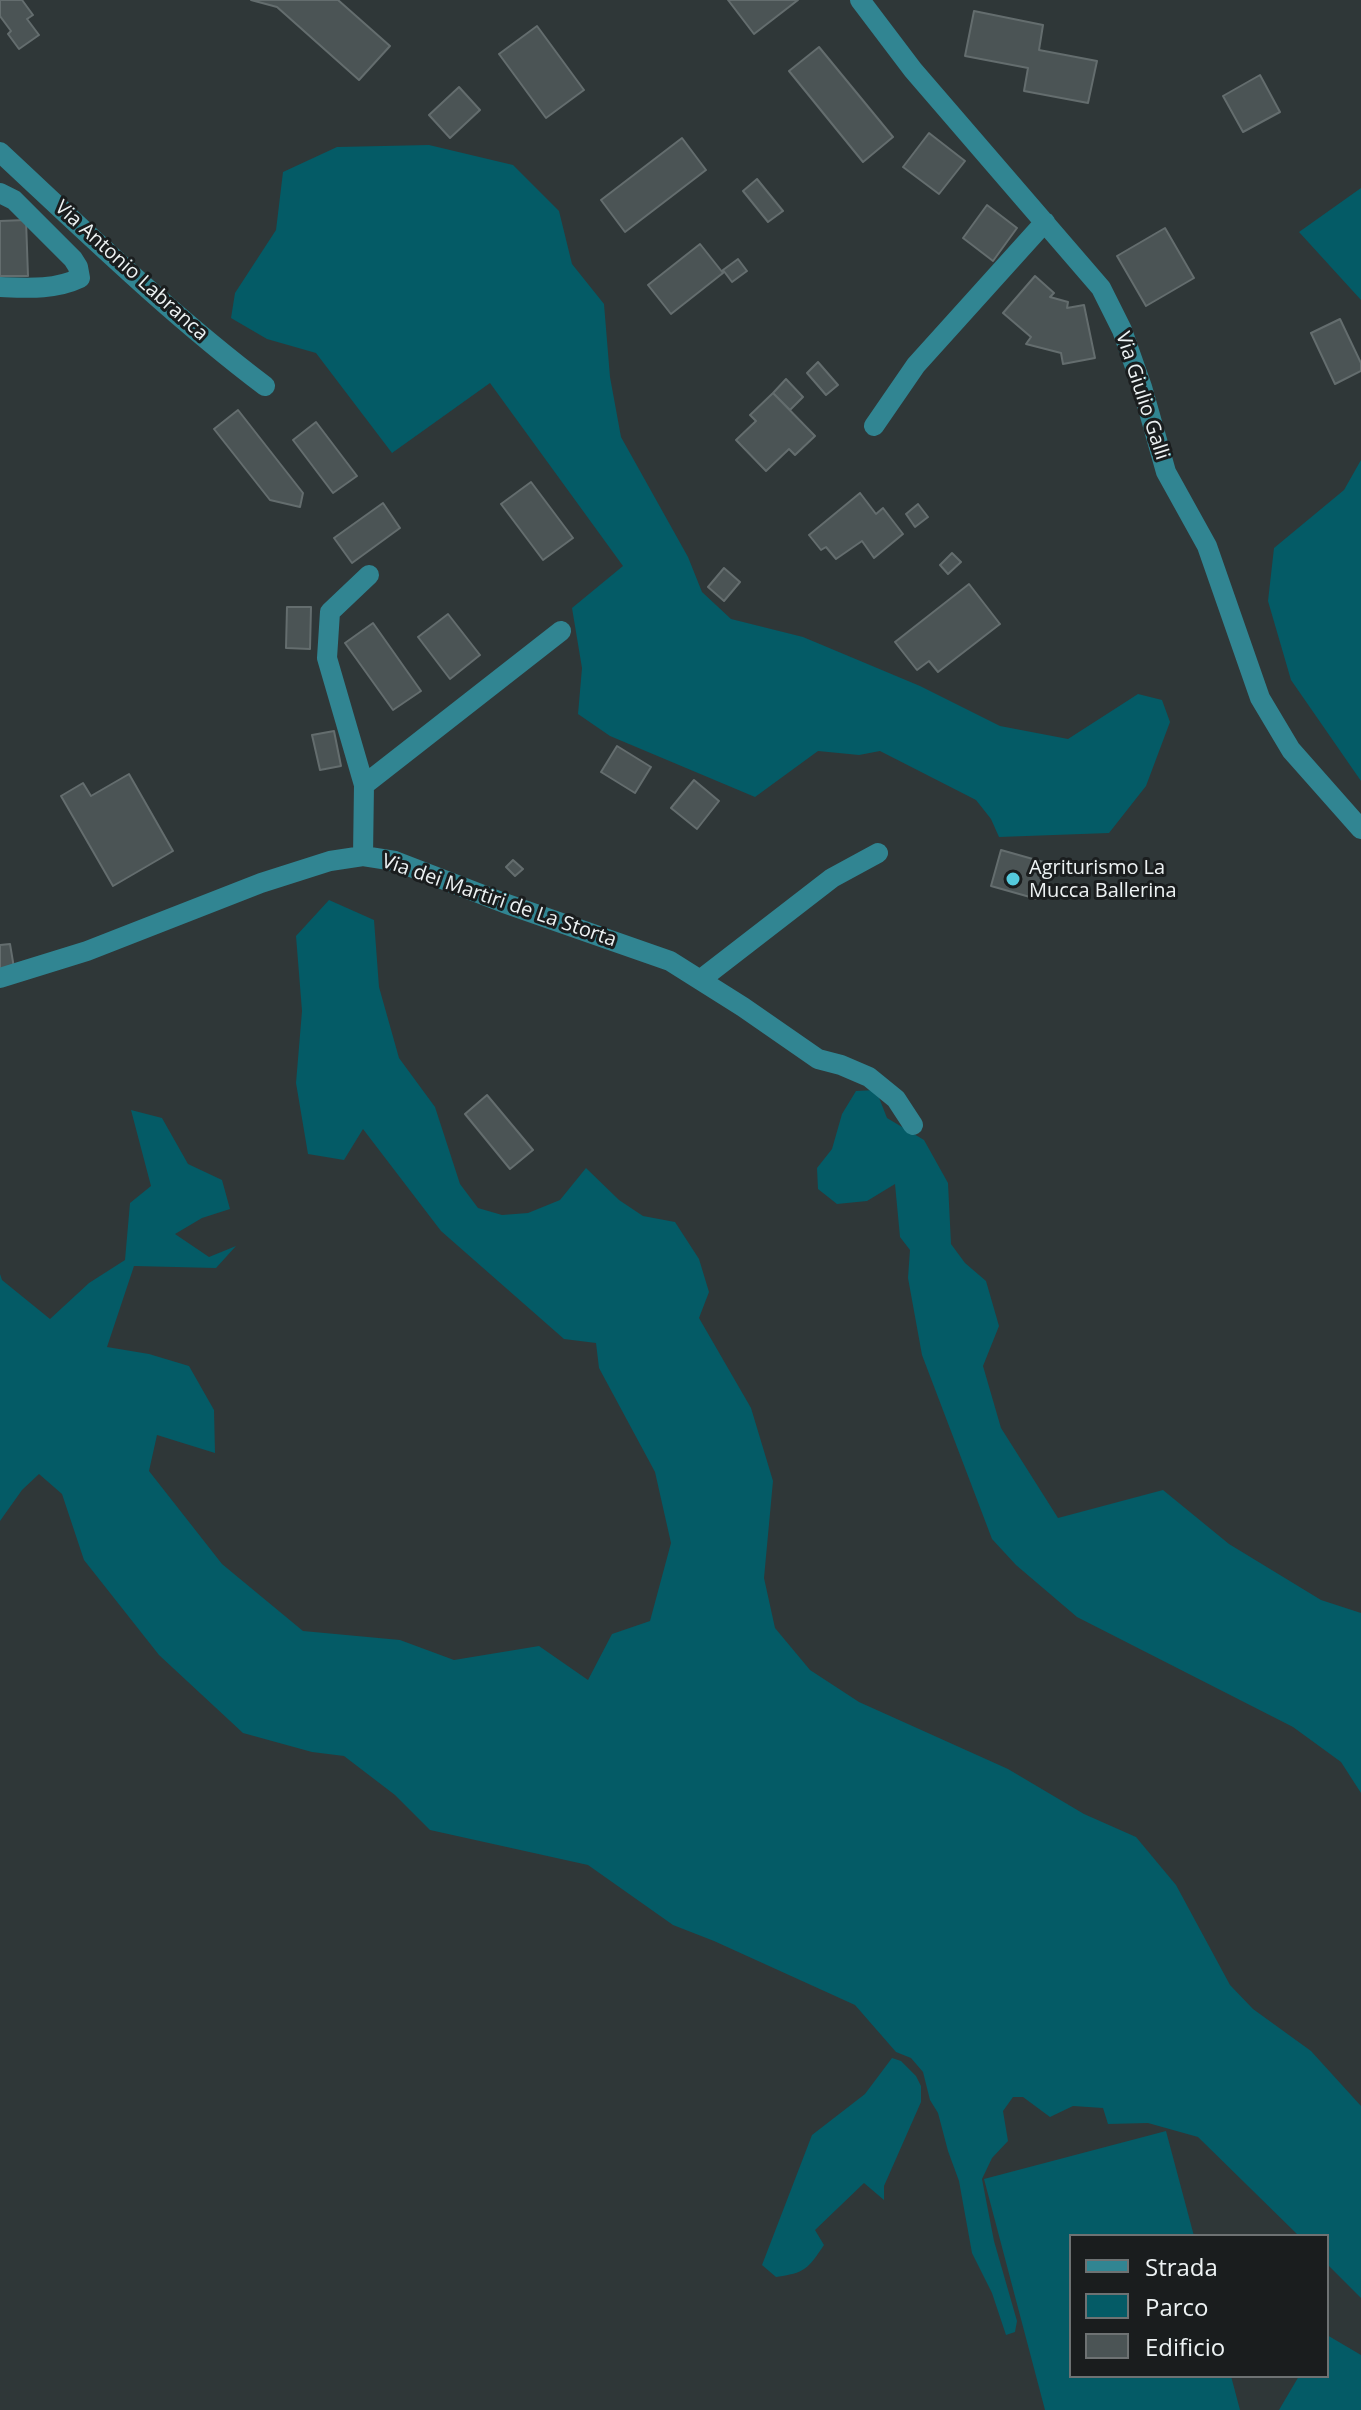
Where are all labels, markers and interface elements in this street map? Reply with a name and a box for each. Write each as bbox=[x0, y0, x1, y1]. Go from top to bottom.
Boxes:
street label: Via Antonio Labranca bbox=[49, 196, 213, 346]
street label: Via Giulio Galli bbox=[1110, 329, 1174, 463]
street label: Via dei Martiri de La Storta bbox=[378, 849, 620, 953]
place label: Agriturismo La Mucca Ballerina bbox=[1029, 856, 1177, 903]
marker: Agriturismo La Mucca Ballerina bbox=[1004, 870, 1022, 888]
legend bbox=[1069, 2234, 1329, 2378]
text: Strada bbox=[1145, 2250, 1218, 2283]
text: Parco bbox=[1145, 2290, 1209, 2323]
text: Edificio bbox=[1145, 2330, 1225, 2363]

